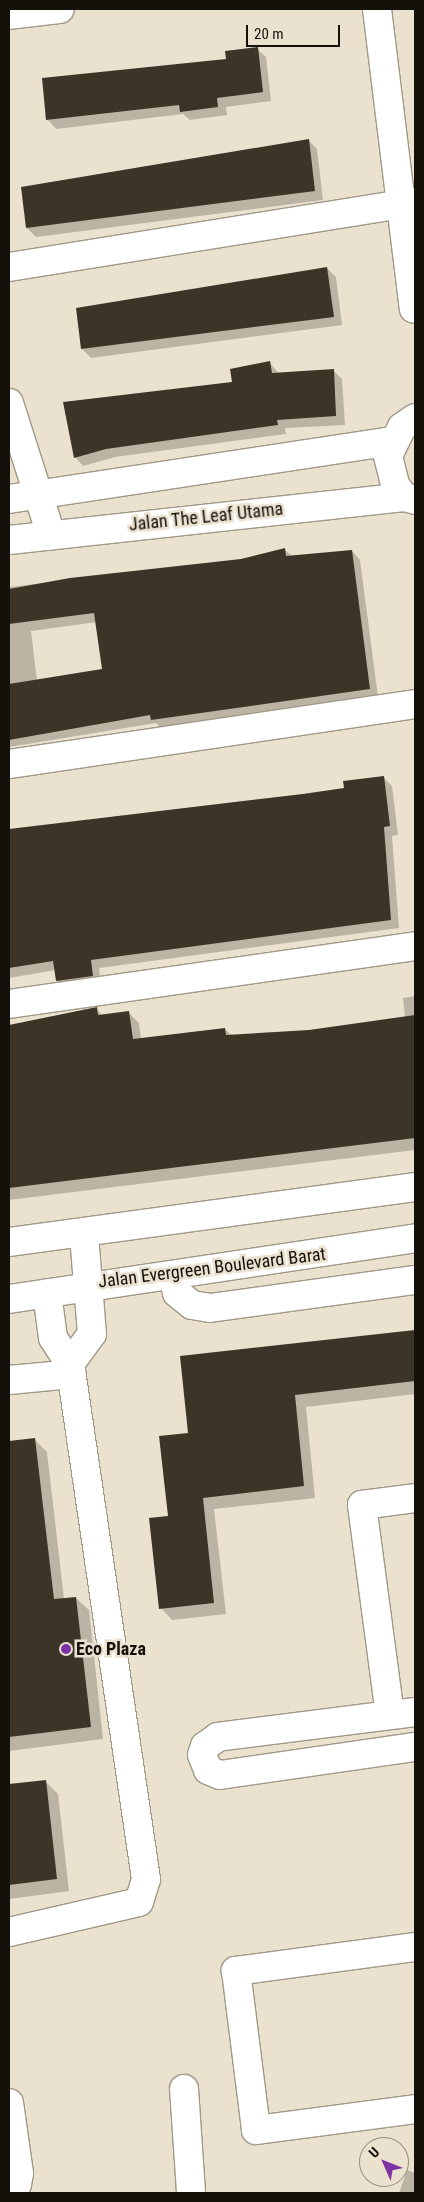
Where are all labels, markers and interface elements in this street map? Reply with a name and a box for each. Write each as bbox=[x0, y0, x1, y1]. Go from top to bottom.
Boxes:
scale bar bbox=[249, 15, 343, 47]
text: 20 m bbox=[254, 25, 284, 43]
street label: Jalan The Leaf Utama bbox=[128, 498, 284, 536]
street label: Jalan Evergreen Boulevard Barat bbox=[97, 1243, 327, 1293]
place label: Eco Plaza bbox=[76, 1638, 146, 1660]
marker: Eco Plaza bbox=[60, 1643, 72, 1655]
north arrow bbox=[359, 2137, 409, 2187]
text: U bbox=[365, 2144, 382, 2161]

